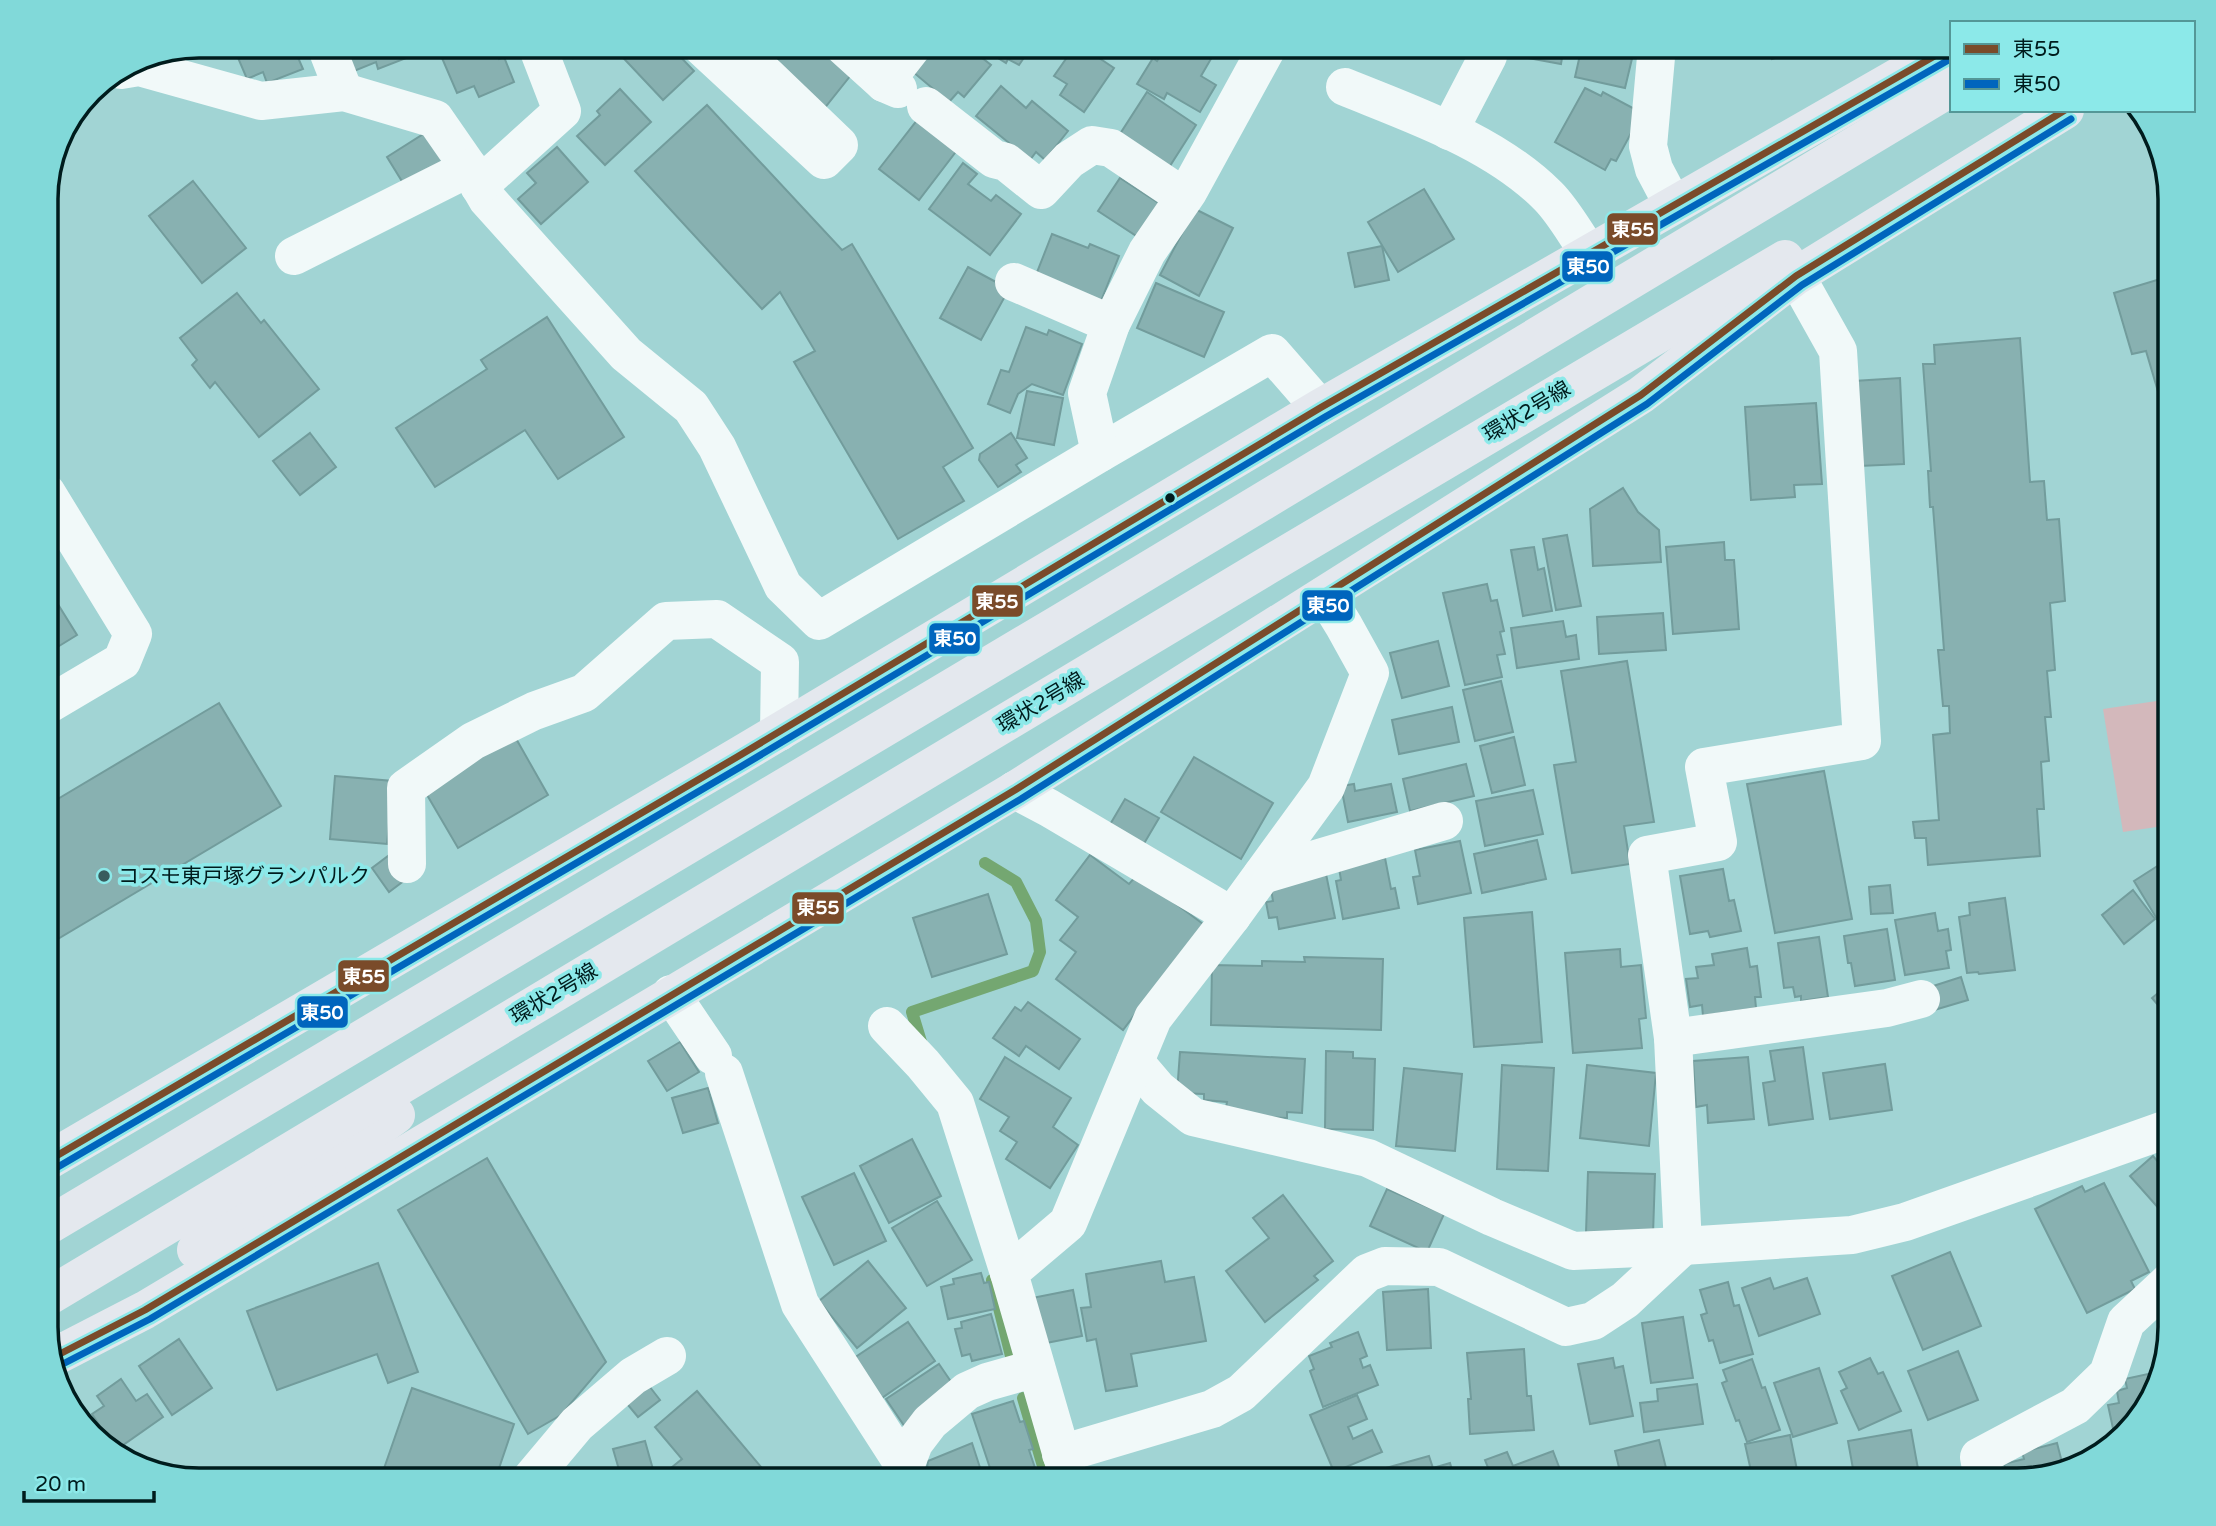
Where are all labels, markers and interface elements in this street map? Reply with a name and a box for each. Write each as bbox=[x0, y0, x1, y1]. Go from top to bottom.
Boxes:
legend bbox=[1950, 21, 2195, 112]
text: 東55 bbox=[2013, 37, 2060, 62]
text: 東50 bbox=[2013, 72, 2060, 97]
line badge: 東55 bbox=[1606, 212, 1659, 246]
text: 東55 bbox=[1612, 219, 1654, 241]
line badge: 東50 bbox=[1561, 250, 1614, 283]
text: 東50 bbox=[1567, 256, 1609, 278]
street label: 環状2号線 bbox=[1479, 376, 1575, 448]
unlabelled marker bbox=[1163, 491, 1177, 505]
line badge: 東55 bbox=[971, 584, 1024, 618]
line badge: 東50 bbox=[1301, 589, 1354, 622]
text: 東55 bbox=[976, 591, 1018, 613]
text: 東50 bbox=[1307, 595, 1349, 617]
line badge: 東50 bbox=[928, 622, 981, 655]
text: 東50 bbox=[934, 628, 976, 650]
street label: 環状2号線 bbox=[993, 667, 1089, 739]
place label: コスモ東戸塚グランパルク bbox=[118, 864, 370, 889]
marker: コスモ東戸塚グランパルク bbox=[96, 868, 112, 884]
line badge: 東55 bbox=[791, 891, 845, 925]
text: 東55 bbox=[797, 897, 839, 919]
street label: 環状2号線 bbox=[506, 958, 602, 1030]
line badge: 東55 bbox=[337, 959, 390, 993]
text: 東55 bbox=[343, 966, 385, 988]
line badge: 東50 bbox=[296, 995, 349, 1029]
text: 東50 bbox=[301, 1002, 343, 1024]
scale bar bbox=[24, 1460, 154, 1504]
text: 20 m bbox=[35, 1472, 86, 1497]

